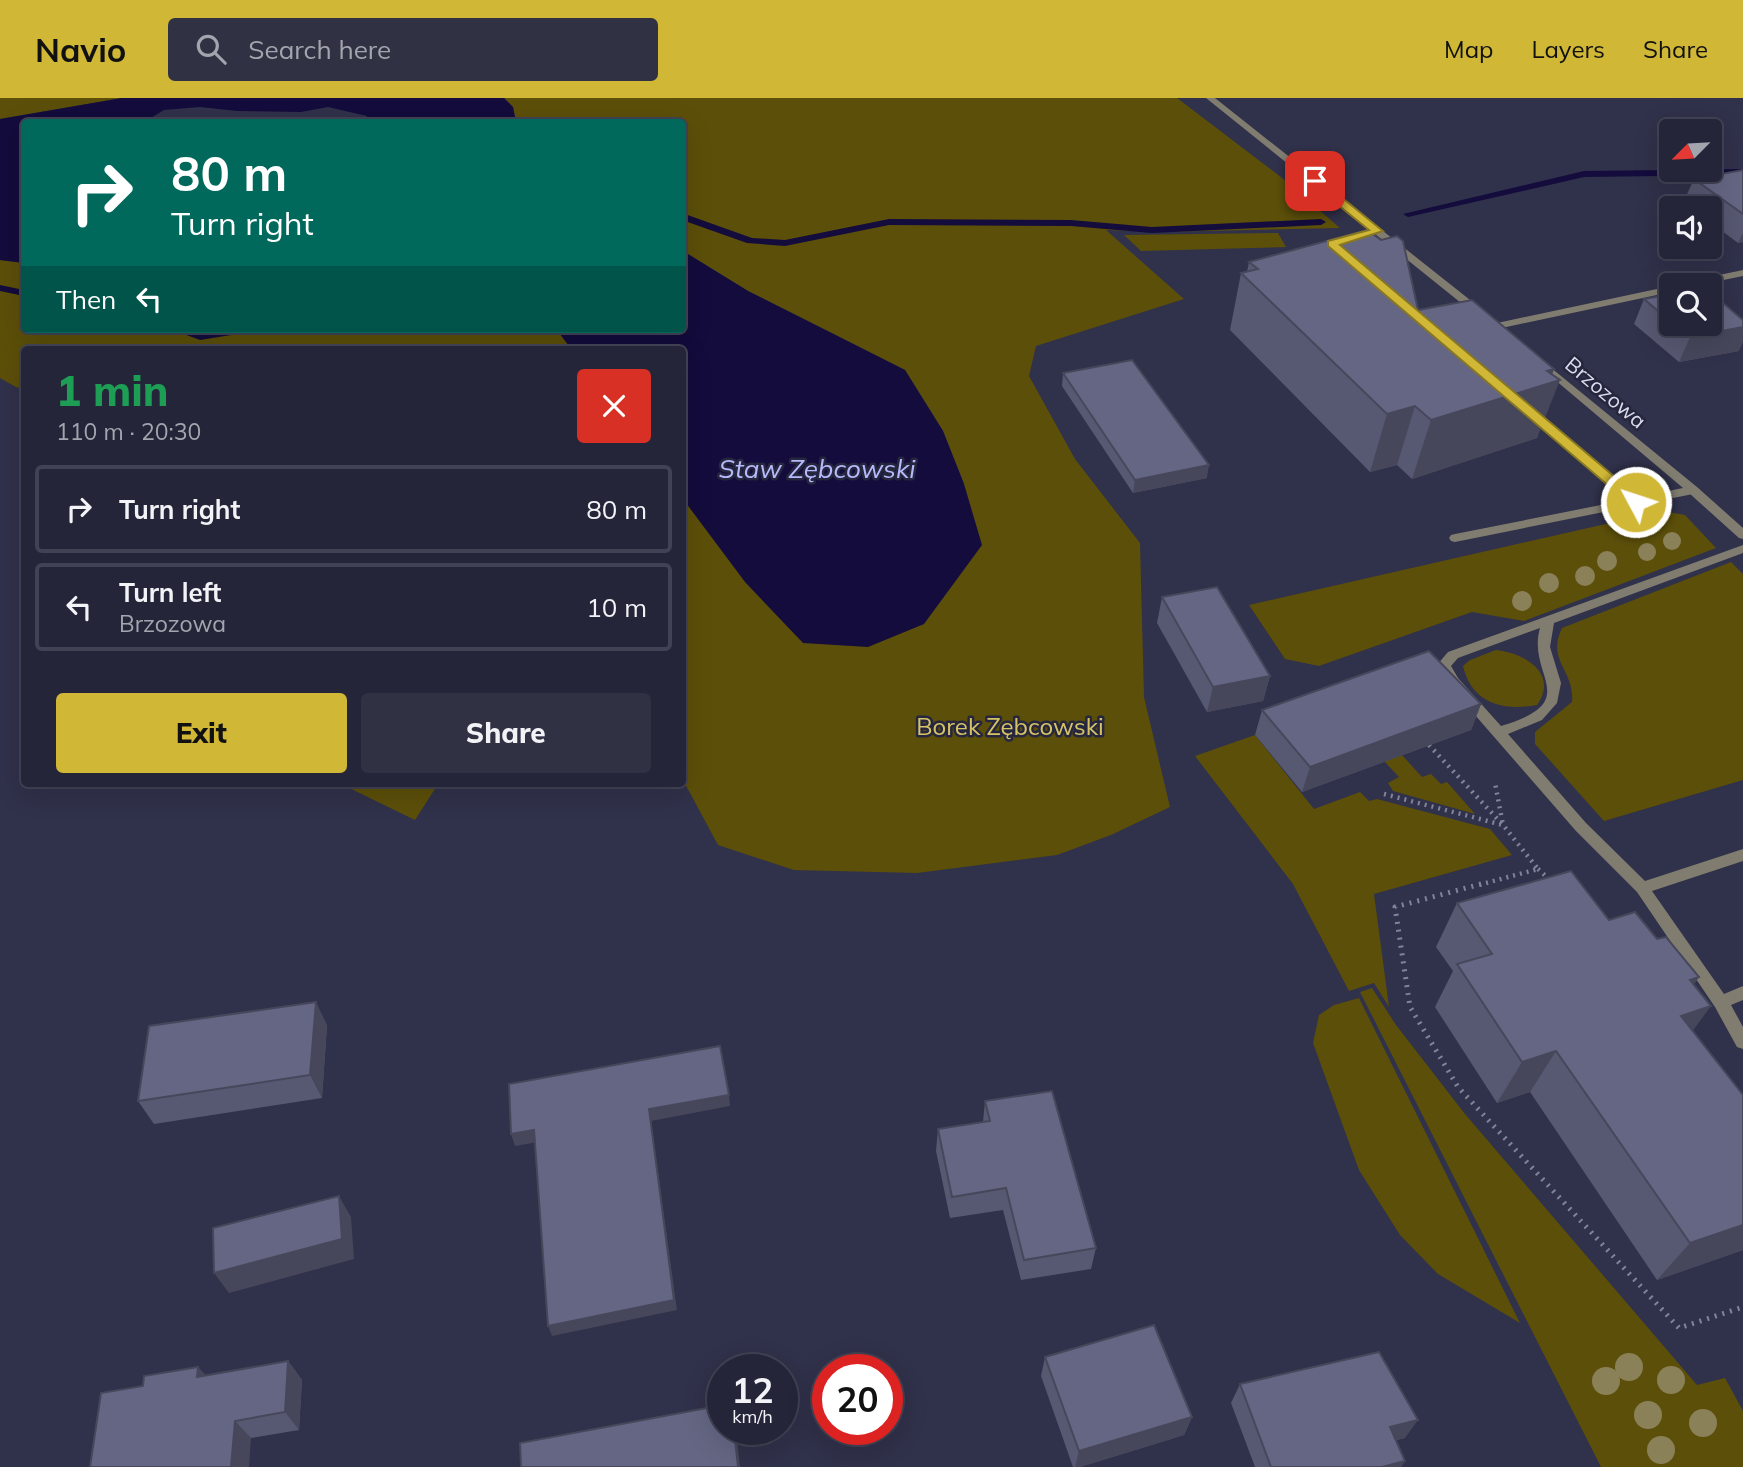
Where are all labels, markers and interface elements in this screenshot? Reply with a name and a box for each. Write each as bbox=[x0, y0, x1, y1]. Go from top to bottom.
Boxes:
search box bbox=[168, 18, 658, 81]
text: Navio bbox=[35, 29, 126, 70]
icon: search bbox=[192, 30, 230, 68]
text: Search here bbox=[248, 33, 391, 66]
text: Map bbox=[1444, 34, 1493, 64]
text: Layers bbox=[1531, 34, 1605, 64]
text: Share bbox=[1643, 34, 1708, 64]
north arrow bbox=[1659, 119, 1722, 182]
map controls bbox=[1659, 119, 1722, 336]
text: 80 m bbox=[171, 142, 287, 203]
icon: right bbox=[56, 147, 147, 238]
pin bbox=[1285, 151, 1345, 211]
icon: arrive bbox=[1296, 162, 1334, 200]
button: sound bbox=[1659, 196, 1722, 259]
text: Turn right bbox=[171, 203, 314, 243]
button: search bbox=[1659, 273, 1722, 336]
icon: left bbox=[130, 280, 168, 318]
text: Then bbox=[56, 283, 116, 316]
street label: Brzozowa bbox=[1560, 351, 1652, 433]
text: 1 min bbox=[56, 364, 169, 417]
button: close bbox=[577, 369, 651, 443]
text: 110 m · 20:30 bbox=[56, 417, 201, 446]
water label: Staw Zębcowski bbox=[718, 452, 916, 485]
position arrow bbox=[1599, 465, 1673, 539]
icon: right bbox=[60, 490, 98, 528]
text: Turn right bbox=[119, 493, 240, 526]
text: 80 m bbox=[586, 493, 647, 526]
text: Turn left bbox=[119, 576, 221, 609]
icon: left bbox=[60, 588, 98, 626]
text: 10 m bbox=[586, 591, 647, 624]
text: Brzozowa bbox=[119, 609, 226, 638]
button: Exit bbox=[56, 693, 347, 773]
button: Share bbox=[361, 693, 651, 773]
park label: Borek Zębcowski bbox=[916, 711, 1104, 741]
speed limit sign: 20 bbox=[812, 1354, 903, 1445]
text: 12 bbox=[731, 1368, 774, 1412]
text: km/h bbox=[732, 1405, 773, 1428]

